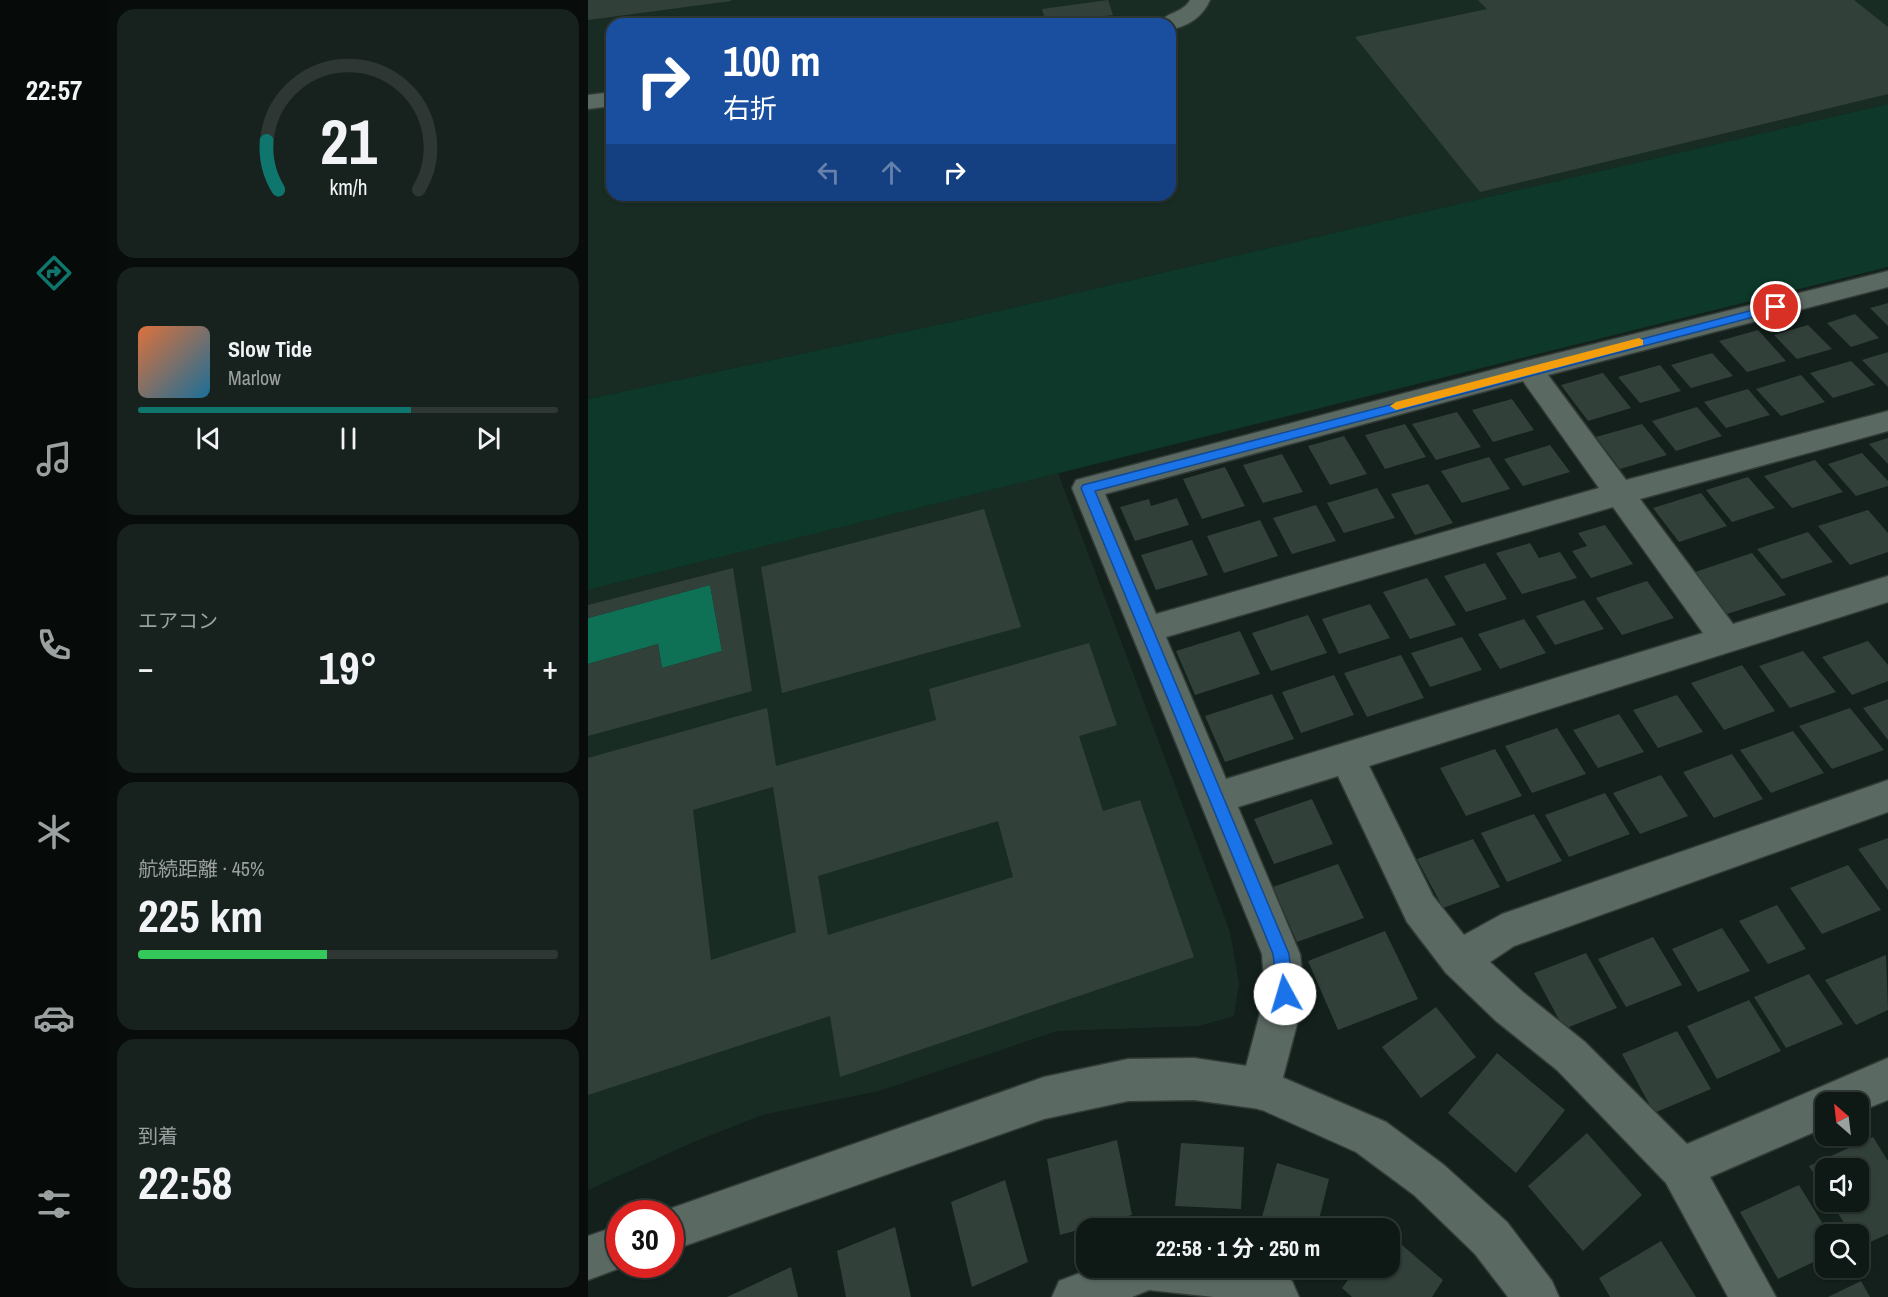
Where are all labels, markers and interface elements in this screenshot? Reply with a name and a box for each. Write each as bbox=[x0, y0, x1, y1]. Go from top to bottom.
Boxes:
text: 100 m bbox=[723, 33, 821, 89]
icon: right bbox=[624, 42, 702, 120]
text: 22:57 bbox=[26, 72, 82, 108]
text: 右折 bbox=[723, 90, 777, 126]
text: 21 bbox=[320, 99, 377, 183]
icon: left bbox=[812, 156, 845, 189]
icon: ahead bbox=[875, 156, 908, 189]
icon: right bbox=[938, 156, 971, 189]
text: km/h bbox=[329, 174, 367, 203]
icon: directions bbox=[33, 252, 75, 294]
pin bbox=[1750, 281, 1801, 332]
icon: arrive bbox=[1759, 290, 1792, 323]
text: Slow Tide bbox=[228, 334, 312, 364]
text: Marlow bbox=[228, 364, 281, 391]
icon: previous bbox=[192, 422, 225, 455]
icon: pause bbox=[332, 422, 365, 455]
icon: next bbox=[472, 422, 505, 455]
icon: music bbox=[33, 438, 75, 480]
text: エアコン bbox=[138, 607, 218, 634]
icon: phone bbox=[33, 624, 75, 666]
text: 19° bbox=[318, 637, 378, 698]
text: − bbox=[138, 645, 154, 689]
text: + bbox=[542, 645, 558, 689]
icon: climate bbox=[33, 811, 75, 853]
text: 航続距離 · 45% bbox=[138, 855, 265, 882]
text: 225 km bbox=[138, 885, 263, 946]
position arrow bbox=[1253, 962, 1317, 1026]
icon: car bbox=[33, 997, 75, 1039]
north arrow bbox=[1815, 1092, 1869, 1146]
map controls bbox=[1815, 1092, 1869, 1278]
text: 到着 bbox=[138, 1122, 178, 1149]
text: 22:58 bbox=[138, 1152, 232, 1213]
button: sound bbox=[1815, 1158, 1869, 1212]
icon: filters bbox=[33, 1183, 75, 1225]
speed limit sign: 30 bbox=[606, 1200, 684, 1278]
button: search bbox=[1815, 1224, 1869, 1278]
text: 22:58 · 1 分 · 250 m bbox=[1156, 1233, 1320, 1263]

